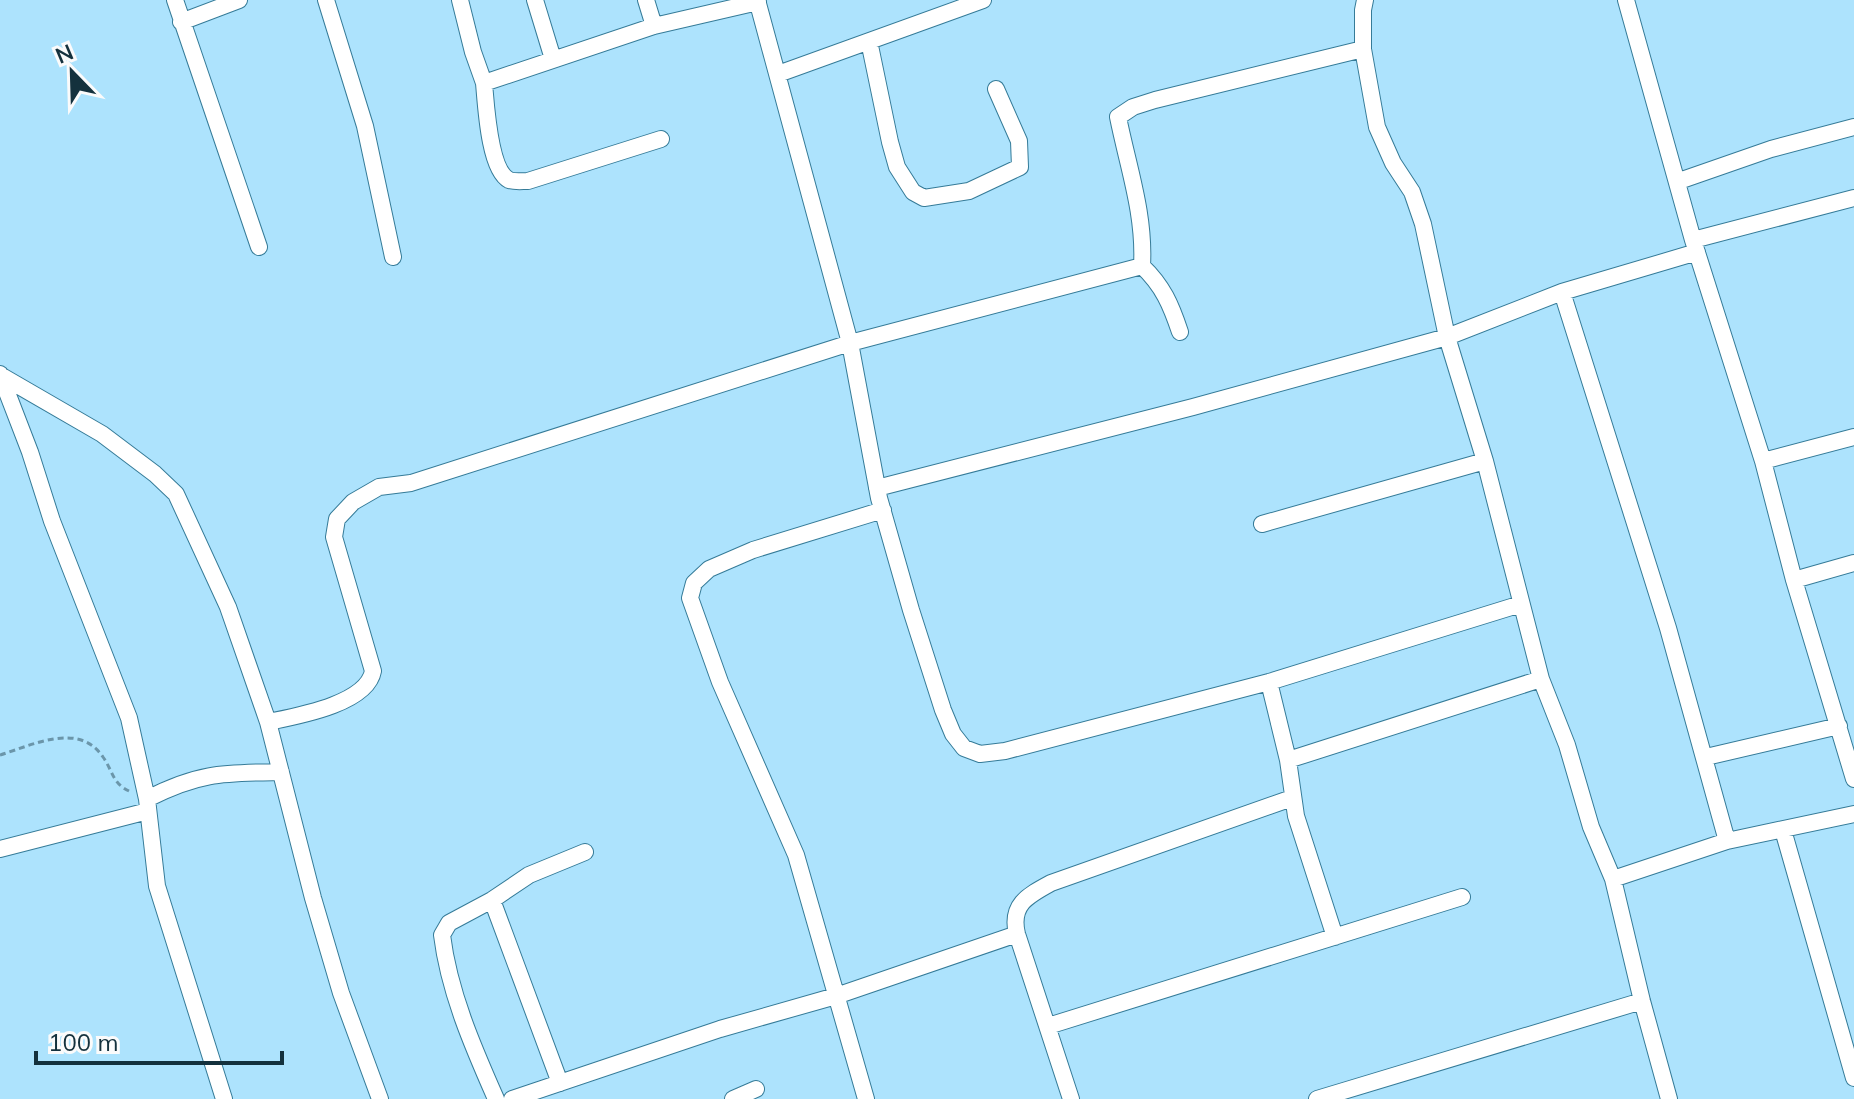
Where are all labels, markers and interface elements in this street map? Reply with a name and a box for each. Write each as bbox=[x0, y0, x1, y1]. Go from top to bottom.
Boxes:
north arrow bbox=[32, 32, 112, 112]
text: N bbox=[51, 37, 77, 70]
scale bar bbox=[36, 1015, 282, 1065]
text: 100 m bbox=[48, 1027, 119, 1057]

